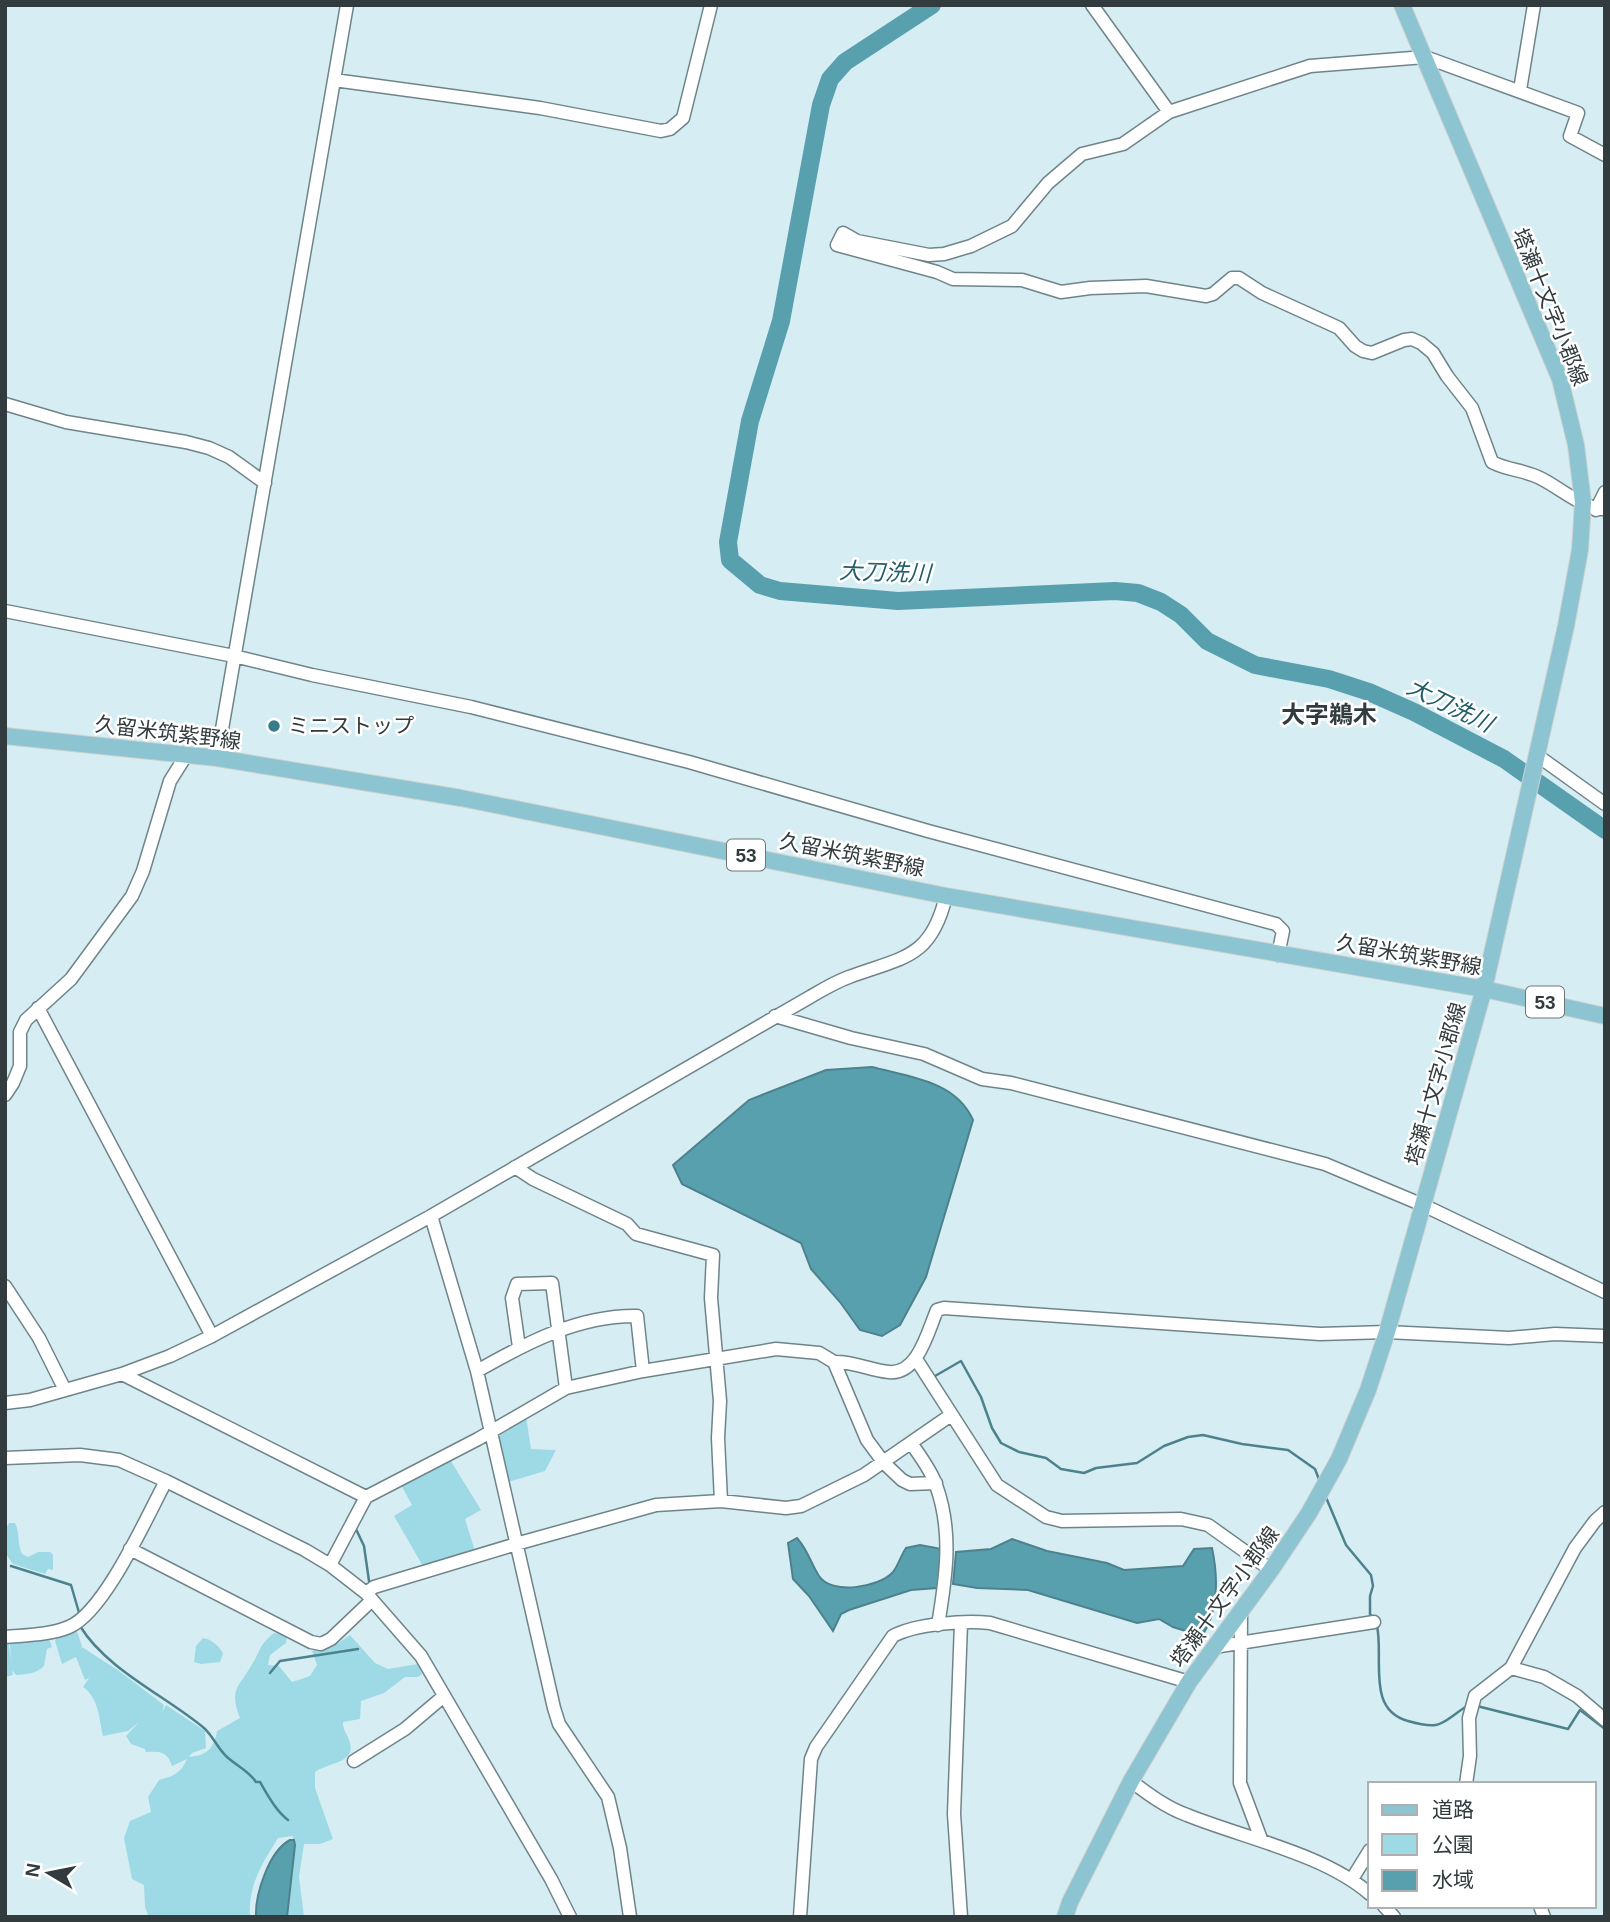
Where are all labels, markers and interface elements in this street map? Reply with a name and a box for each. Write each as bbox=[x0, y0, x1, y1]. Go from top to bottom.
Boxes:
street label: 塔瀬十文字小郡線 bbox=[1508, 225, 1593, 389]
water label: 大刀洗川 bbox=[839, 557, 934, 587]
water label: 大刀洗川 bbox=[1403, 673, 1500, 738]
district label: 大字鵜木 bbox=[1281, 701, 1377, 728]
street label: 久留米筑紫野線 bbox=[94, 712, 242, 753]
place label: ミニストップ bbox=[288, 714, 414, 737]
marker: ミニストップ bbox=[266, 718, 282, 734]
street label: 久留米筑紫野線 bbox=[778, 829, 926, 880]
road number: 53 bbox=[727, 840, 765, 870]
street label: 久留米筑紫野線 bbox=[1335, 930, 1483, 979]
road number: 53 bbox=[1526, 986, 1564, 1018]
street label: 塔瀬十文字小郡線 bbox=[1401, 1000, 1470, 1168]
street label: 塔瀬十文字小郡線 bbox=[1166, 1522, 1283, 1671]
legend bbox=[1368, 1782, 1596, 1908]
text: 道路 bbox=[1432, 1798, 1474, 1821]
text: 公園 bbox=[1432, 1833, 1474, 1856]
north arrow bbox=[14, 1838, 84, 1908]
text: N bbox=[21, 1862, 44, 1879]
text: 水域 bbox=[1432, 1868, 1474, 1891]

